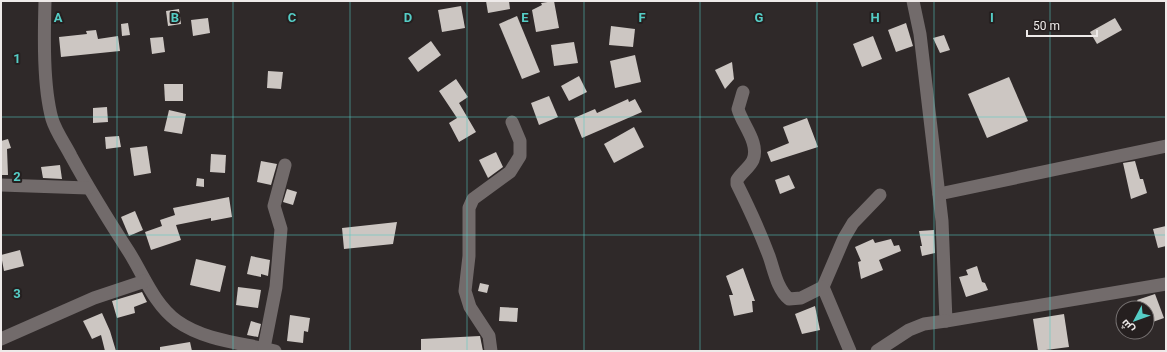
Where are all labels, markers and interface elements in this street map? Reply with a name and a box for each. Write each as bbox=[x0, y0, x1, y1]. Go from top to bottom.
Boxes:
text: A bbox=[54, 10, 63, 25]
text: B bbox=[171, 10, 179, 25]
text: C bbox=[288, 10, 297, 25]
text: D bbox=[404, 10, 412, 25]
text: E bbox=[521, 10, 529, 25]
text: F bbox=[638, 10, 646, 25]
text: G bbox=[755, 10, 764, 25]
text: H bbox=[870, 10, 880, 25]
text: I bbox=[990, 10, 994, 25]
scale bar bbox=[1027, 12, 1097, 38]
text: 50 m bbox=[1033, 19, 1060, 33]
text: 1 bbox=[13, 51, 21, 66]
text: 2 bbox=[13, 169, 21, 184]
text: 3 bbox=[13, 286, 21, 301]
north arrow bbox=[1115, 300, 1155, 340]
text: ش bbox=[1118, 317, 1137, 336]

